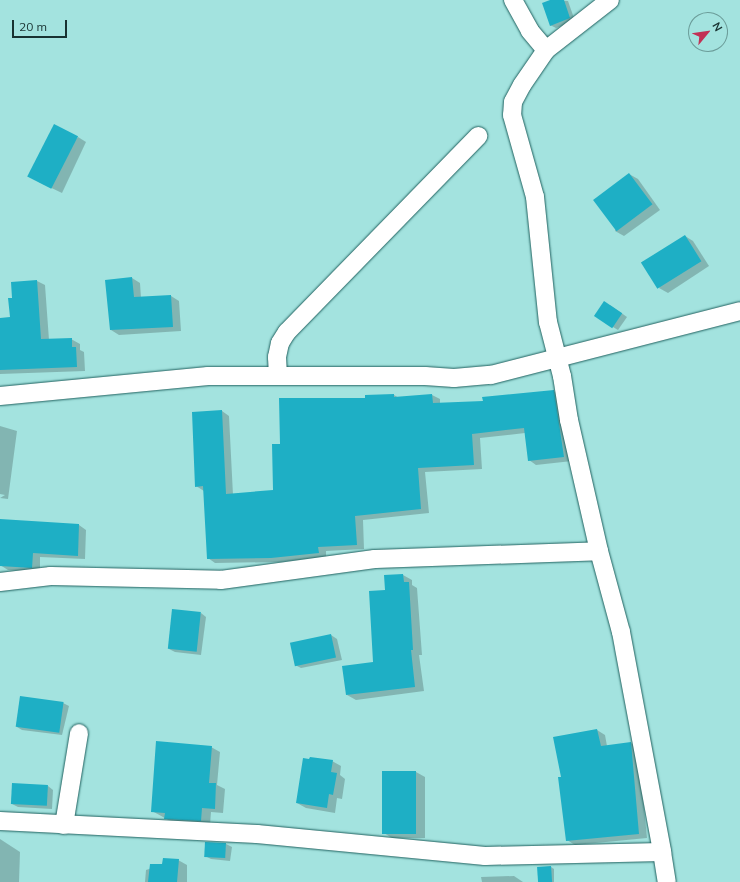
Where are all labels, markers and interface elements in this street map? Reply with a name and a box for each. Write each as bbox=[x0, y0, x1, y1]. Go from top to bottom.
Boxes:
scale bar bbox=[14, 12, 69, 38]
north arrow bbox=[688, 12, 728, 52]
text: 20 m bbox=[19, 19, 47, 34]
text: N bbox=[709, 20, 726, 34]

